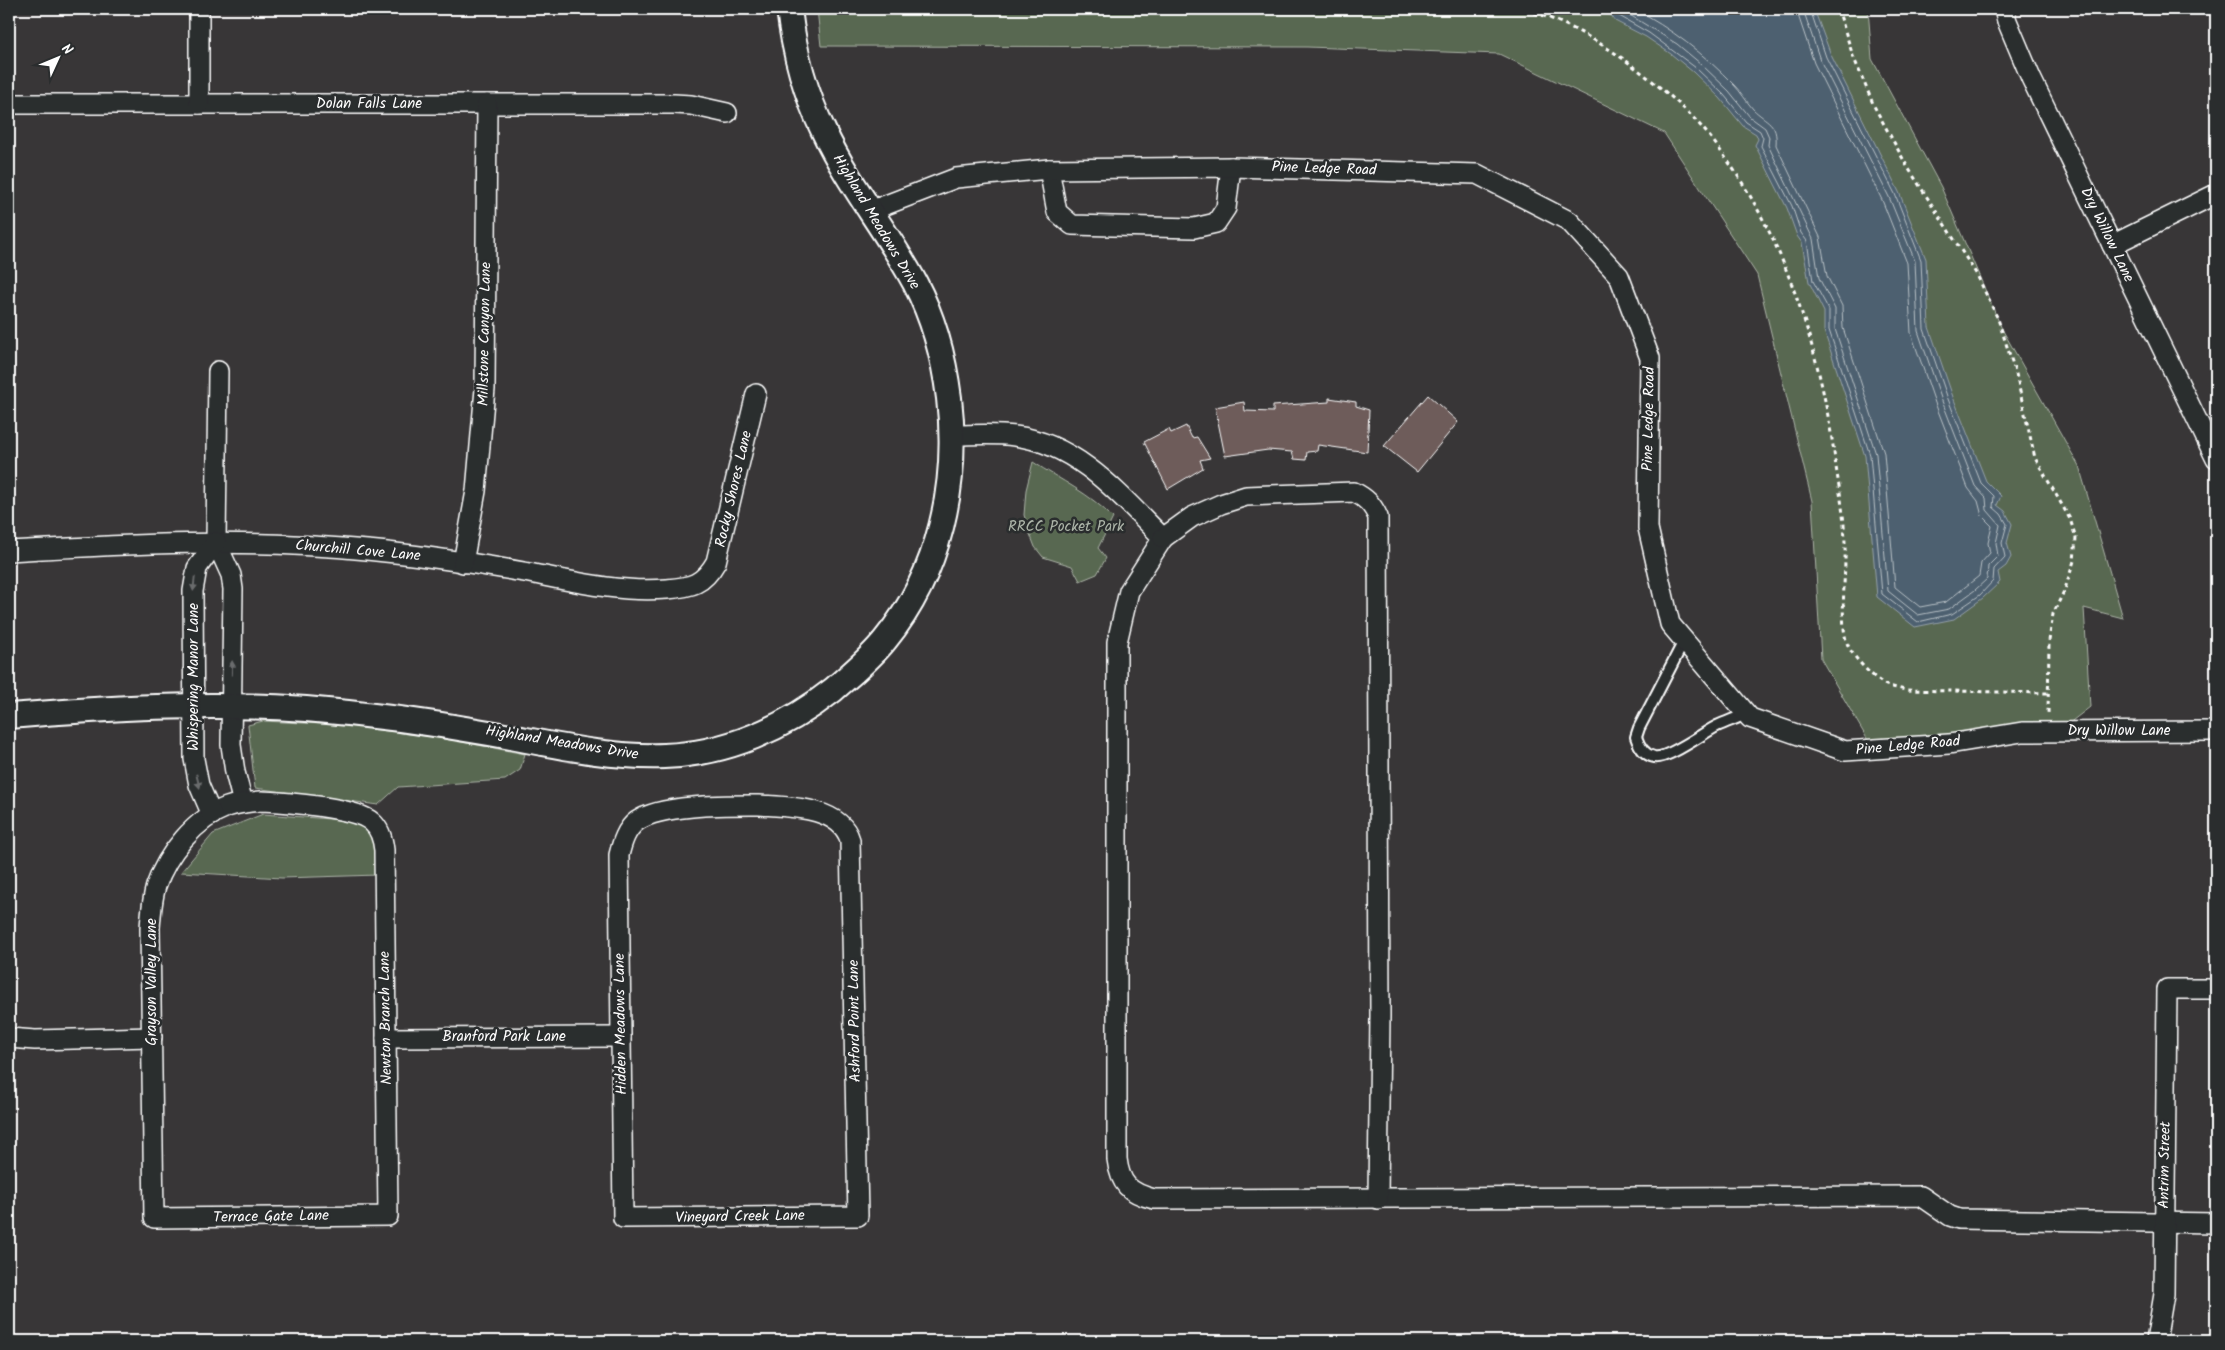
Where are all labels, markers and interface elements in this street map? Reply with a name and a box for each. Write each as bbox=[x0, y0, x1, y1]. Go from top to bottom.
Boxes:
north arrow bbox=[32, 32, 82, 82]
text: N bbox=[56, 39, 78, 61]
street label: Dolan Falls Lane bbox=[316, 92, 422, 116]
street label: Highland Meadows Drive bbox=[826, 150, 926, 295]
street label: Pine Ledge Road bbox=[1271, 155, 1377, 183]
street label: Dry Willow Lane bbox=[2074, 183, 2141, 287]
street label: Millstone Canyon Lane bbox=[472, 261, 498, 406]
street label: Pine Ledge Road bbox=[1636, 366, 1662, 472]
street label: Rocky Shores Lane bbox=[709, 428, 759, 550]
park label: RRCC Pocket Park bbox=[1008, 515, 1125, 539]
street label: Churchill Cove Lane bbox=[294, 534, 422, 568]
one-way arrow bbox=[190, 576, 198, 592]
street label: Whispering Manor Lane bbox=[182, 603, 206, 751]
one-way arrow bbox=[228, 660, 236, 676]
street label: Highland Meadows Drive bbox=[484, 719, 641, 767]
street label: Dry Willow Lane bbox=[2067, 719, 2171, 743]
street label: Pine Ledge Road bbox=[1855, 729, 1962, 763]
one-way arrow bbox=[194, 773, 202, 788]
street label: Grayson Valley Lane bbox=[140, 918, 164, 1046]
street label: Newton Branch Lane bbox=[373, 951, 399, 1085]
street label: Hidden Meadows Lane bbox=[608, 953, 634, 1095]
street label: Ashford Point Lane bbox=[842, 959, 868, 1083]
street label: Branford Park Lane bbox=[442, 1025, 566, 1049]
street label: Antrim Street bbox=[2152, 1121, 2178, 1209]
street label: Terrace Gate Lane bbox=[213, 1204, 329, 1230]
street label: Vineyard Creek Lane bbox=[675, 1204, 805, 1230]

